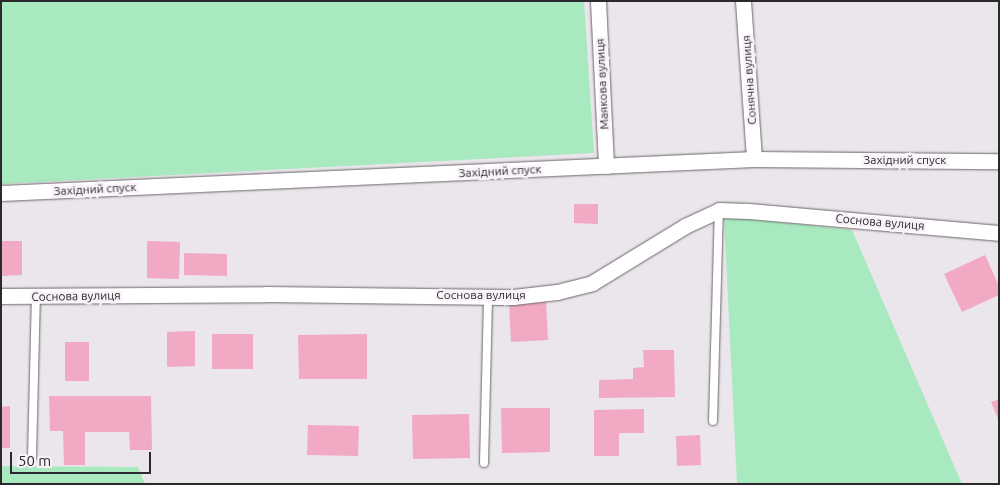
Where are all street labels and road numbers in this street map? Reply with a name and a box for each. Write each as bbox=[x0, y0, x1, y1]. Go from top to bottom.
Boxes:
street label: Сонячна вулиця bbox=[739, 35, 759, 125]
street label: Маякова вулиця bbox=[592, 38, 612, 130]
street label: Західний спуск bbox=[864, 153, 946, 167]
street label: Західний спуск bbox=[458, 162, 542, 180]
street label: Західний спуск bbox=[53, 180, 137, 198]
street label: Соснова вулиця bbox=[835, 211, 925, 233]
street label: Соснова вулиця bbox=[31, 288, 121, 304]
street label: Соснова вулиця bbox=[436, 288, 526, 302]

